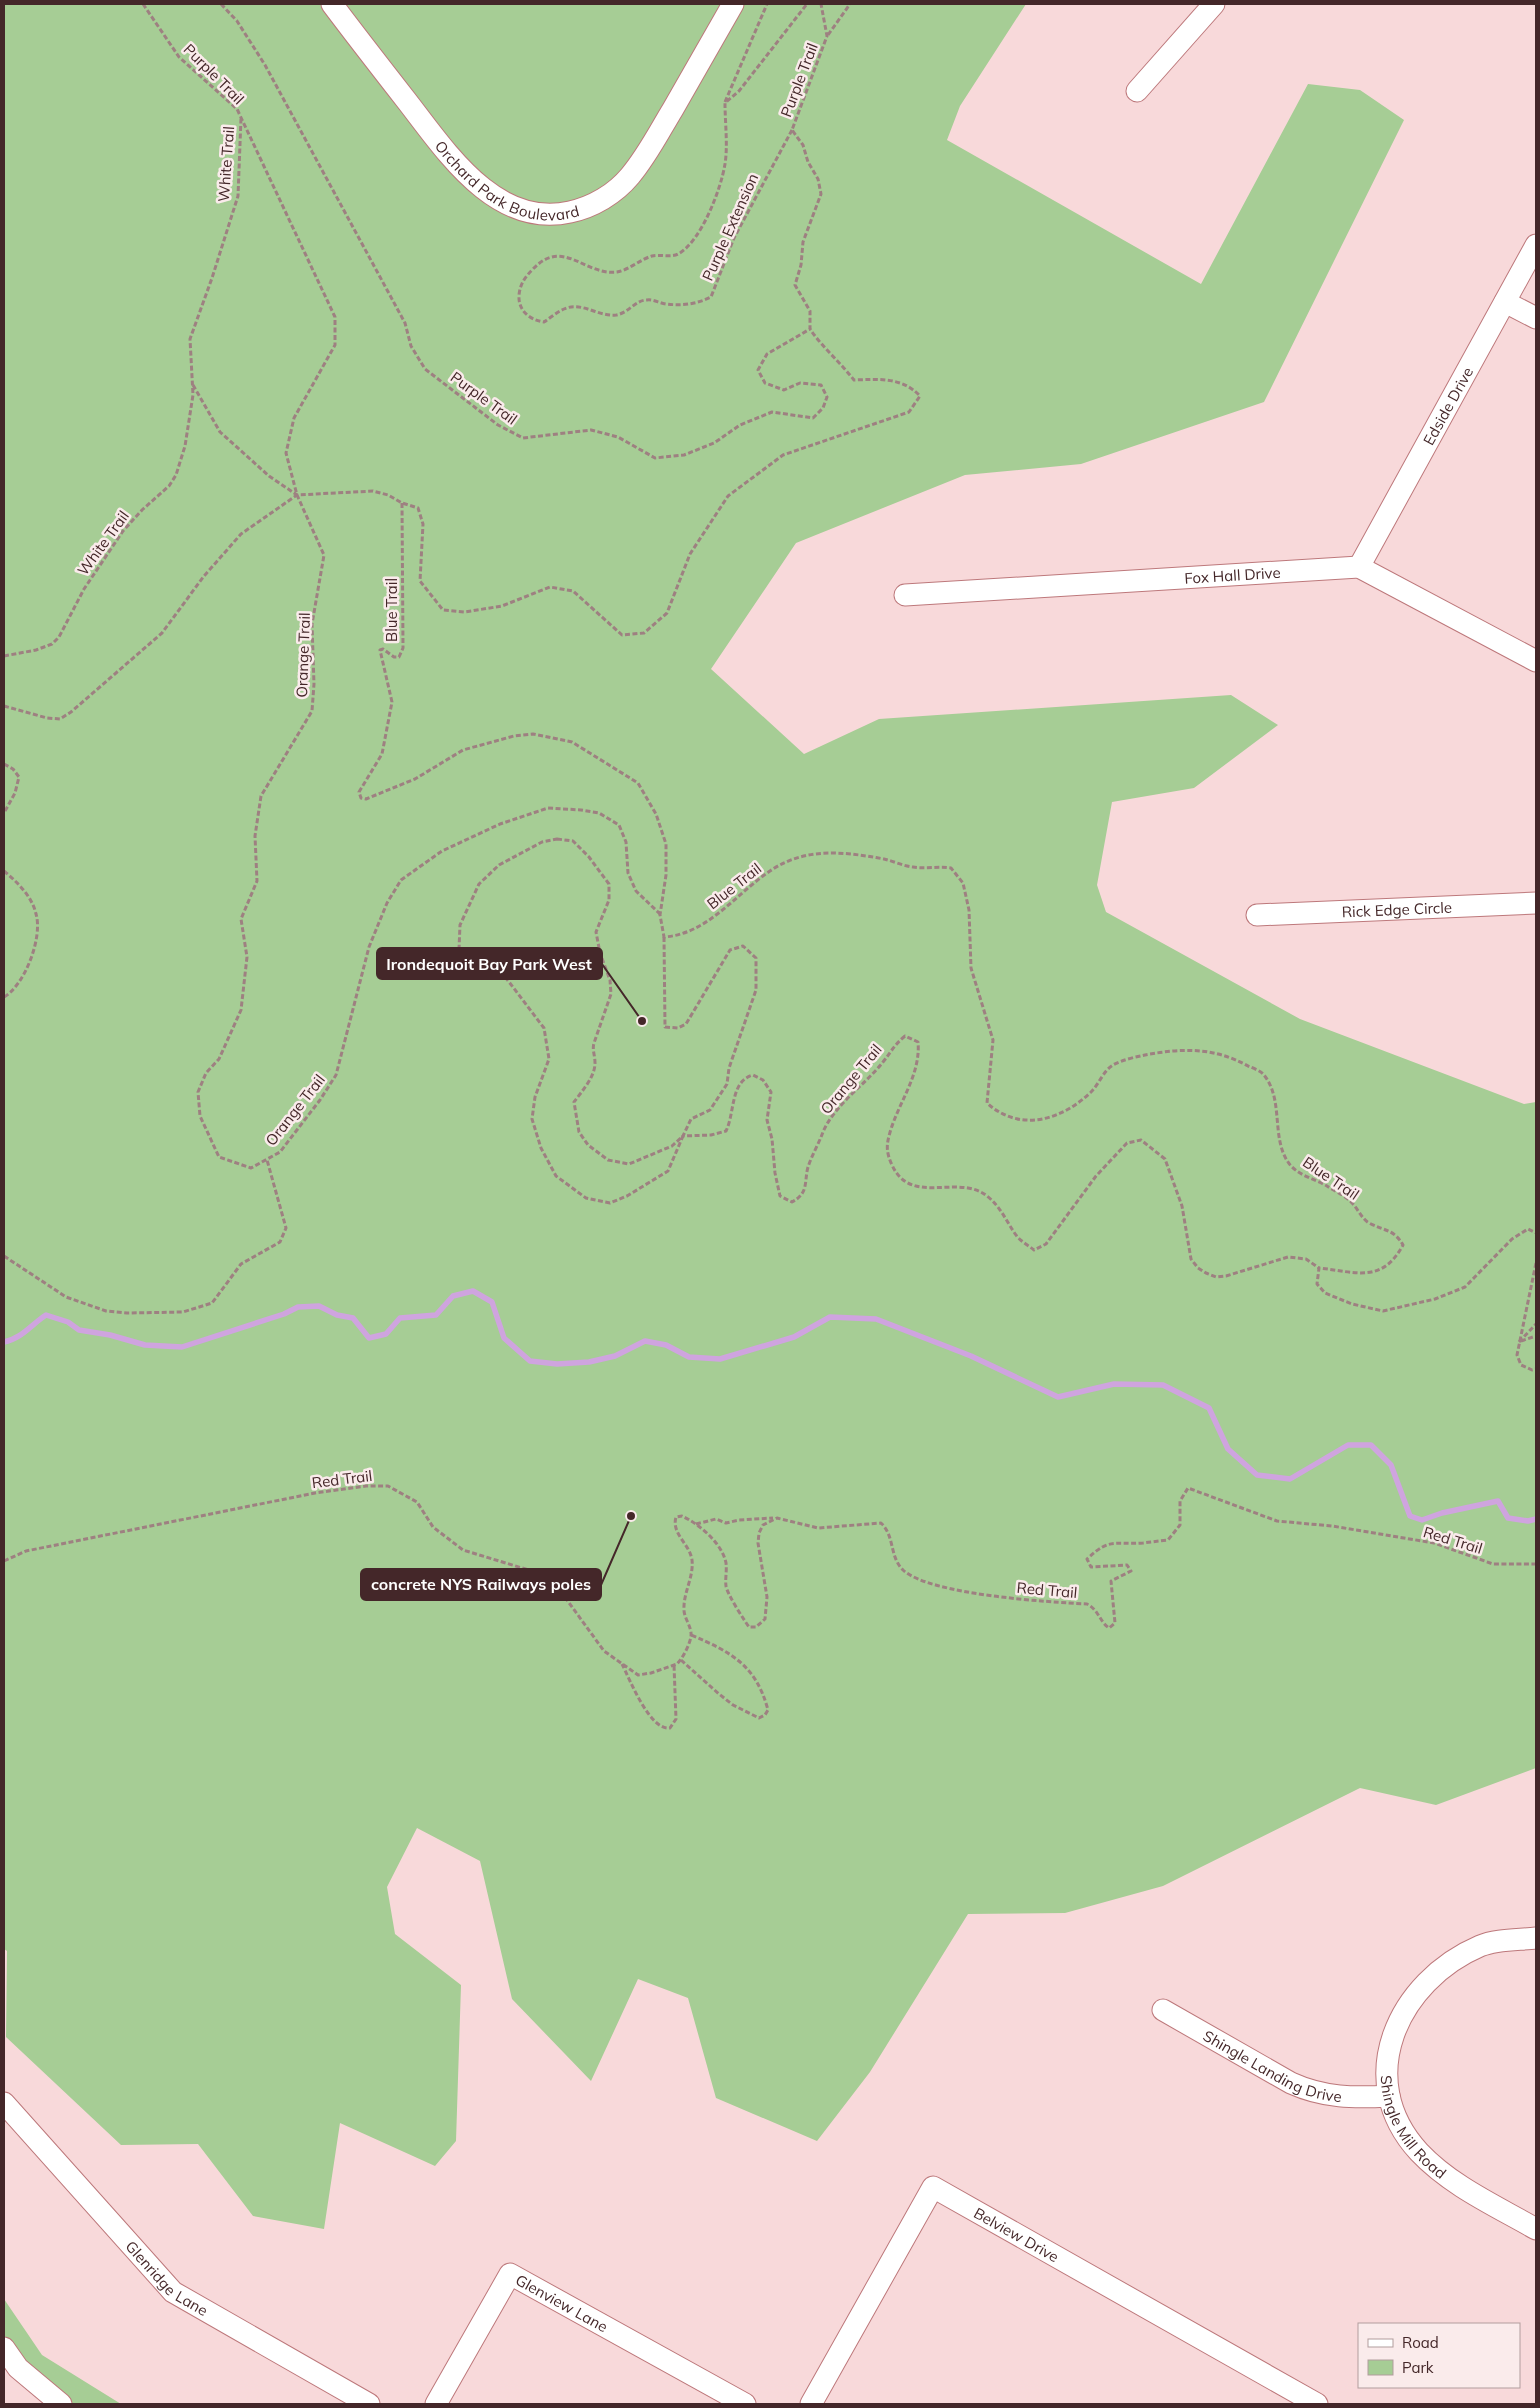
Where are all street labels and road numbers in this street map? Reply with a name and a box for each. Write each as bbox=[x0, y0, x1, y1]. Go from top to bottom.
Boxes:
street label: Purple Trail bbox=[180, 40, 248, 108]
street label: Purple Trail bbox=[776, 40, 822, 120]
street label: White Trail bbox=[214, 126, 238, 202]
street label: Orchard Park Boulevard bbox=[431, 136, 581, 224]
street label: Purple Extension bbox=[698, 170, 762, 284]
street label: Edside Drive bbox=[1419, 363, 1477, 448]
street label: Purple Trail bbox=[447, 367, 521, 429]
street label: White Trail bbox=[73, 507, 133, 579]
street label: Fox Hall Drive bbox=[1184, 562, 1281, 587]
street label: Blue Trail bbox=[382, 578, 401, 642]
street label: Orange Trail bbox=[292, 612, 314, 698]
street label: Blue Trail bbox=[703, 859, 765, 913]
street label: Rick Edge Circle bbox=[1341, 897, 1452, 921]
street label: Orange Trail bbox=[816, 1040, 886, 1118]
street label: Orange Trail bbox=[261, 1071, 329, 1149]
street label: Blue Trail bbox=[1299, 1152, 1363, 1204]
street label: Red Trail bbox=[311, 1466, 373, 1492]
street label: Red Trail bbox=[1421, 1522, 1485, 1558]
street label: Red Trail bbox=[1016, 1578, 1078, 1602]
street label: Shingle Landing Drive bbox=[1200, 2026, 1343, 2106]
street label: Shingle Mill Road bbox=[1377, 2075, 1451, 2182]
street label: Belview Drive bbox=[971, 2203, 1063, 2266]
street label: Glenridge Lane bbox=[122, 2236, 211, 2320]
street label: Glenview Lane bbox=[513, 2270, 611, 2336]

